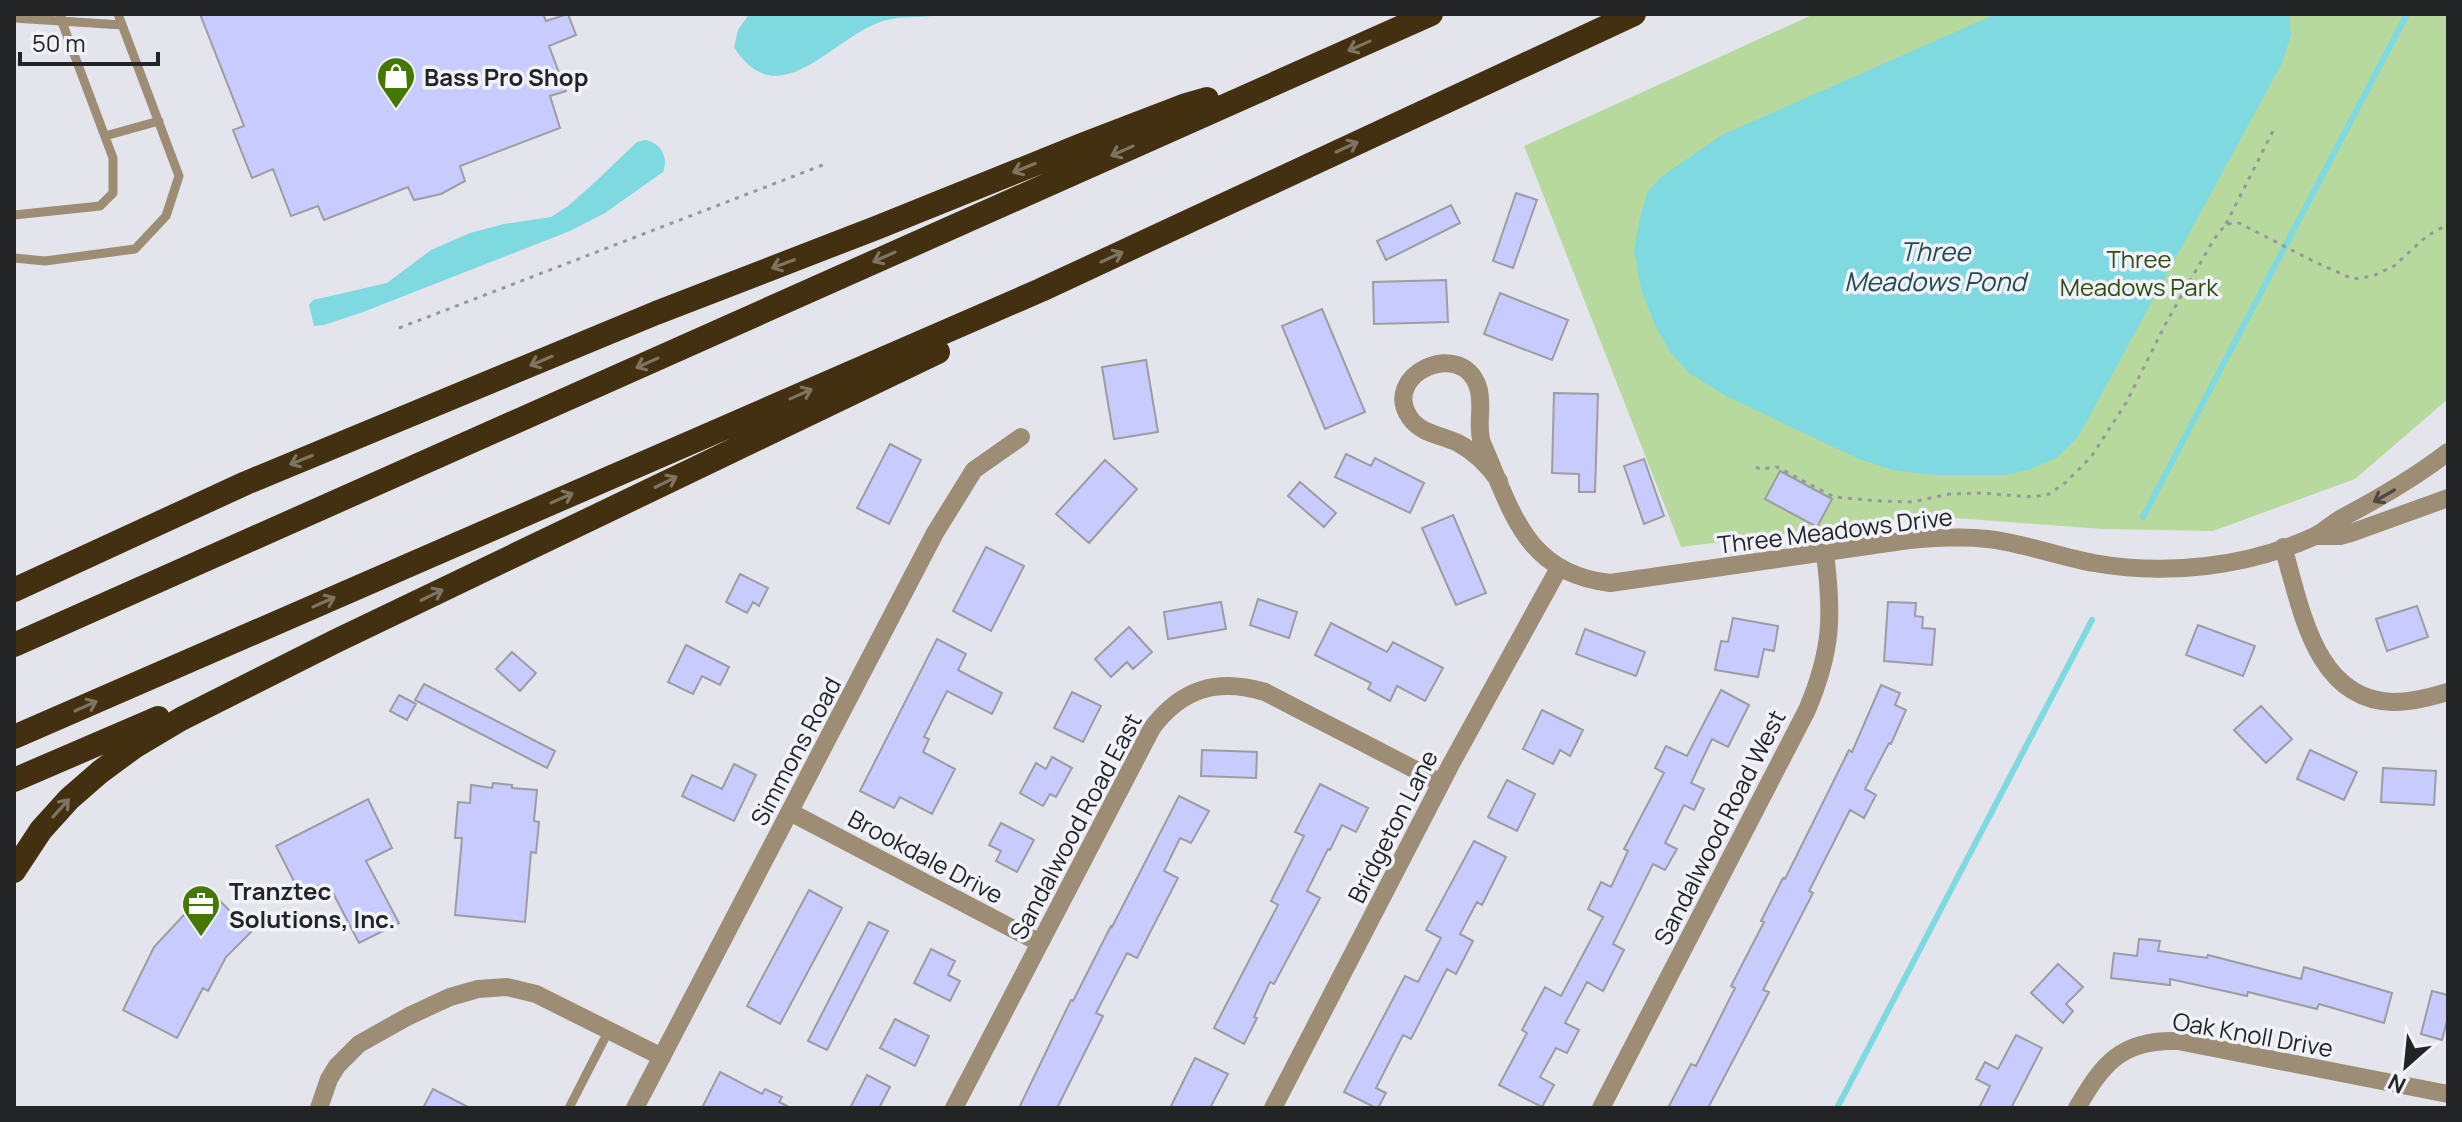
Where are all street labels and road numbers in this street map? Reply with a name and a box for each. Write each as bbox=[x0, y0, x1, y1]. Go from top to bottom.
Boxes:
street label: Three Meadows Drive bbox=[1716, 499, 1954, 561]
street label: Simmons Road bbox=[742, 671, 848, 831]
street label: Sandalwood Road West bbox=[1645, 704, 1793, 950]
street label: Sandalwood Road East bbox=[1001, 707, 1149, 945]
street label: Bridgeton Lane bbox=[1339, 744, 1445, 908]
street label: Brookdale Drive bbox=[843, 801, 1009, 911]
street label: Oak Knoll Drive bbox=[2170, 1004, 2336, 1064]

